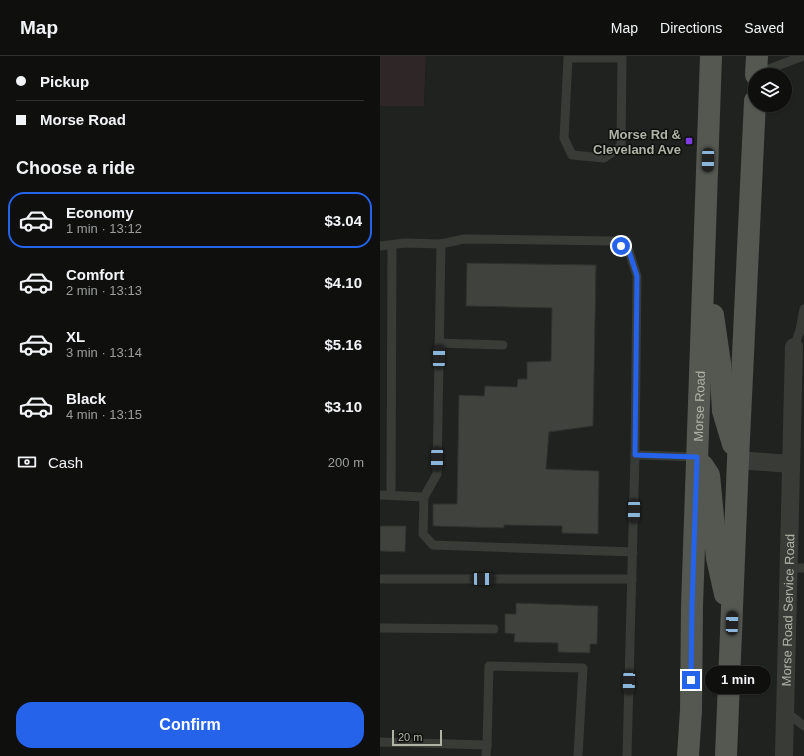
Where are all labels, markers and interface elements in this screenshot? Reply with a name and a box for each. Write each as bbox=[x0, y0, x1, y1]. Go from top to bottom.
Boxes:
text: Map bbox=[20, 17, 58, 38]
text: Map bbox=[611, 20, 638, 36]
text: Directions bbox=[660, 20, 722, 36]
text: Saved bbox=[744, 20, 784, 36]
map controls bbox=[748, 68, 792, 112]
button: layers bbox=[748, 68, 792, 112]
text: Pickup bbox=[40, 73, 89, 90]
text: Morse Road bbox=[40, 111, 126, 128]
place label: Morse Rd & Cleveland Ave bbox=[593, 127, 681, 157]
marker: Morse Rd & Cleveland Ave bbox=[684, 136, 694, 146]
car bbox=[702, 148, 714, 172]
text: Choose a ride bbox=[16, 158, 135, 178]
icon: car bbox=[18, 202, 54, 238]
text: Economy bbox=[66, 204, 134, 221]
text: $3.04 bbox=[324, 212, 362, 229]
text: 1 min · 13:12 bbox=[66, 221, 142, 236]
route start bbox=[612, 237, 630, 255]
icon: car bbox=[18, 264, 54, 300]
text: Comfort bbox=[66, 266, 124, 283]
text: $4.10 bbox=[324, 274, 362, 291]
text: 2 min · 13:13 bbox=[66, 283, 142, 298]
icon: car bbox=[18, 326, 54, 362]
text: XL bbox=[66, 328, 85, 345]
text: $5.16 bbox=[324, 336, 362, 353]
text: 3 min · 13:14 bbox=[66, 345, 142, 360]
car bbox=[433, 345, 445, 369]
street label: Morse Road bbox=[690, 371, 708, 442]
icon: car bbox=[18, 388, 54, 424]
text: Black bbox=[66, 390, 106, 407]
text: $3.10 bbox=[324, 398, 362, 415]
text: 4 min · 13:15 bbox=[66, 407, 142, 422]
car bbox=[431, 447, 443, 471]
icon: cash bbox=[16, 451, 38, 473]
text: Cash bbox=[48, 454, 83, 471]
text: 200 m bbox=[328, 455, 364, 470]
car bbox=[628, 499, 640, 523]
street label: Morse Road Service Road bbox=[778, 534, 797, 687]
car bbox=[471, 573, 495, 585]
car bbox=[726, 611, 738, 635]
callout: 1 min bbox=[705, 666, 771, 694]
car bbox=[623, 670, 635, 694]
route end bbox=[682, 671, 700, 689]
text: 1 min bbox=[721, 672, 755, 687]
button: Confirm bbox=[16, 702, 364, 748]
scale bar bbox=[392, 728, 442, 747]
text: 20 m bbox=[398, 731, 422, 743]

